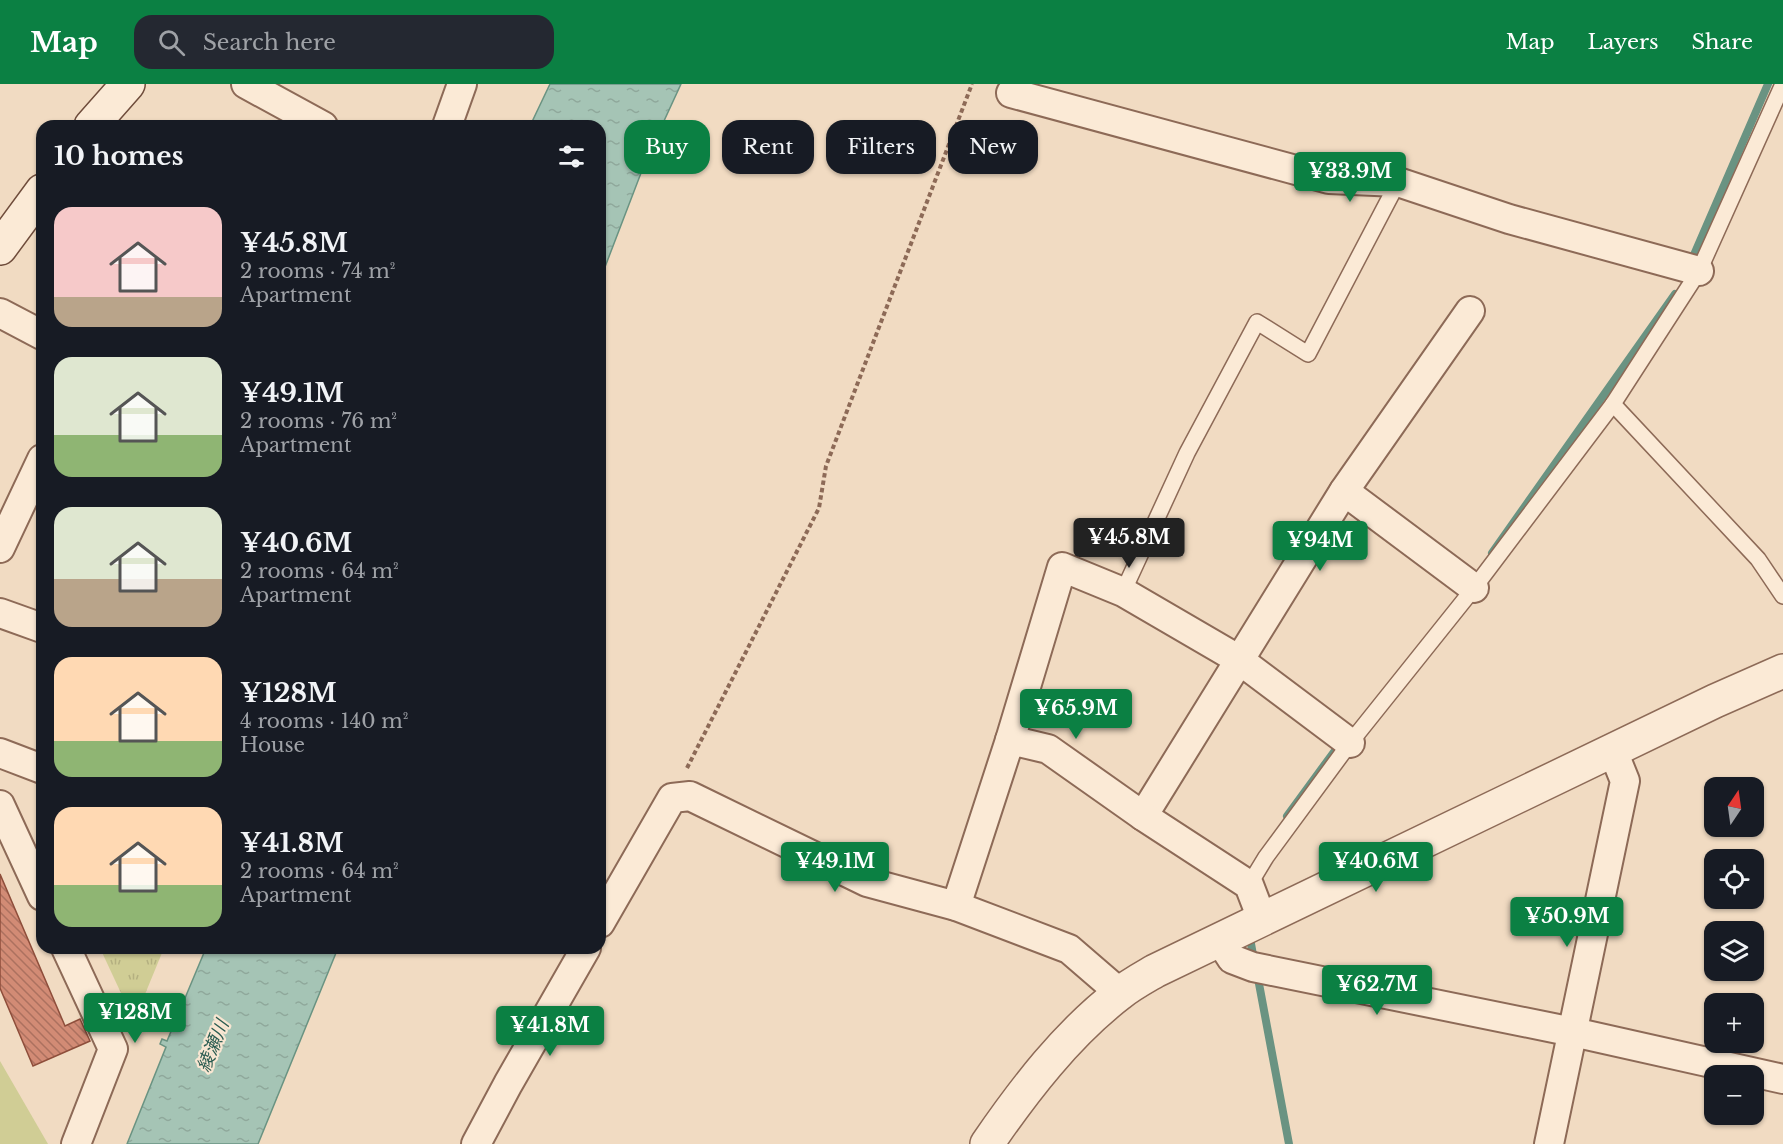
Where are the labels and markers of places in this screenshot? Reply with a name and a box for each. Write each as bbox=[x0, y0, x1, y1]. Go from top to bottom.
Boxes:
pin: ¥33.9M bbox=[1301, 152, 1399, 203]
pin: ¥45.8M bbox=[1080, 518, 1178, 569]
pin: ¥94M bbox=[1284, 521, 1356, 572]
pin: ¥65.9M bbox=[1027, 689, 1125, 740]
pin: ¥49.1M bbox=[786, 842, 884, 893]
pin: ¥40.6M bbox=[1327, 842, 1425, 893]
pin: ¥50.9M bbox=[1518, 897, 1616, 948]
pin: ¥62.7M bbox=[1328, 965, 1426, 1016]
pin: ¥128M bbox=[93, 993, 177, 1044]
pin: ¥41.8M bbox=[501, 1006, 599, 1057]

